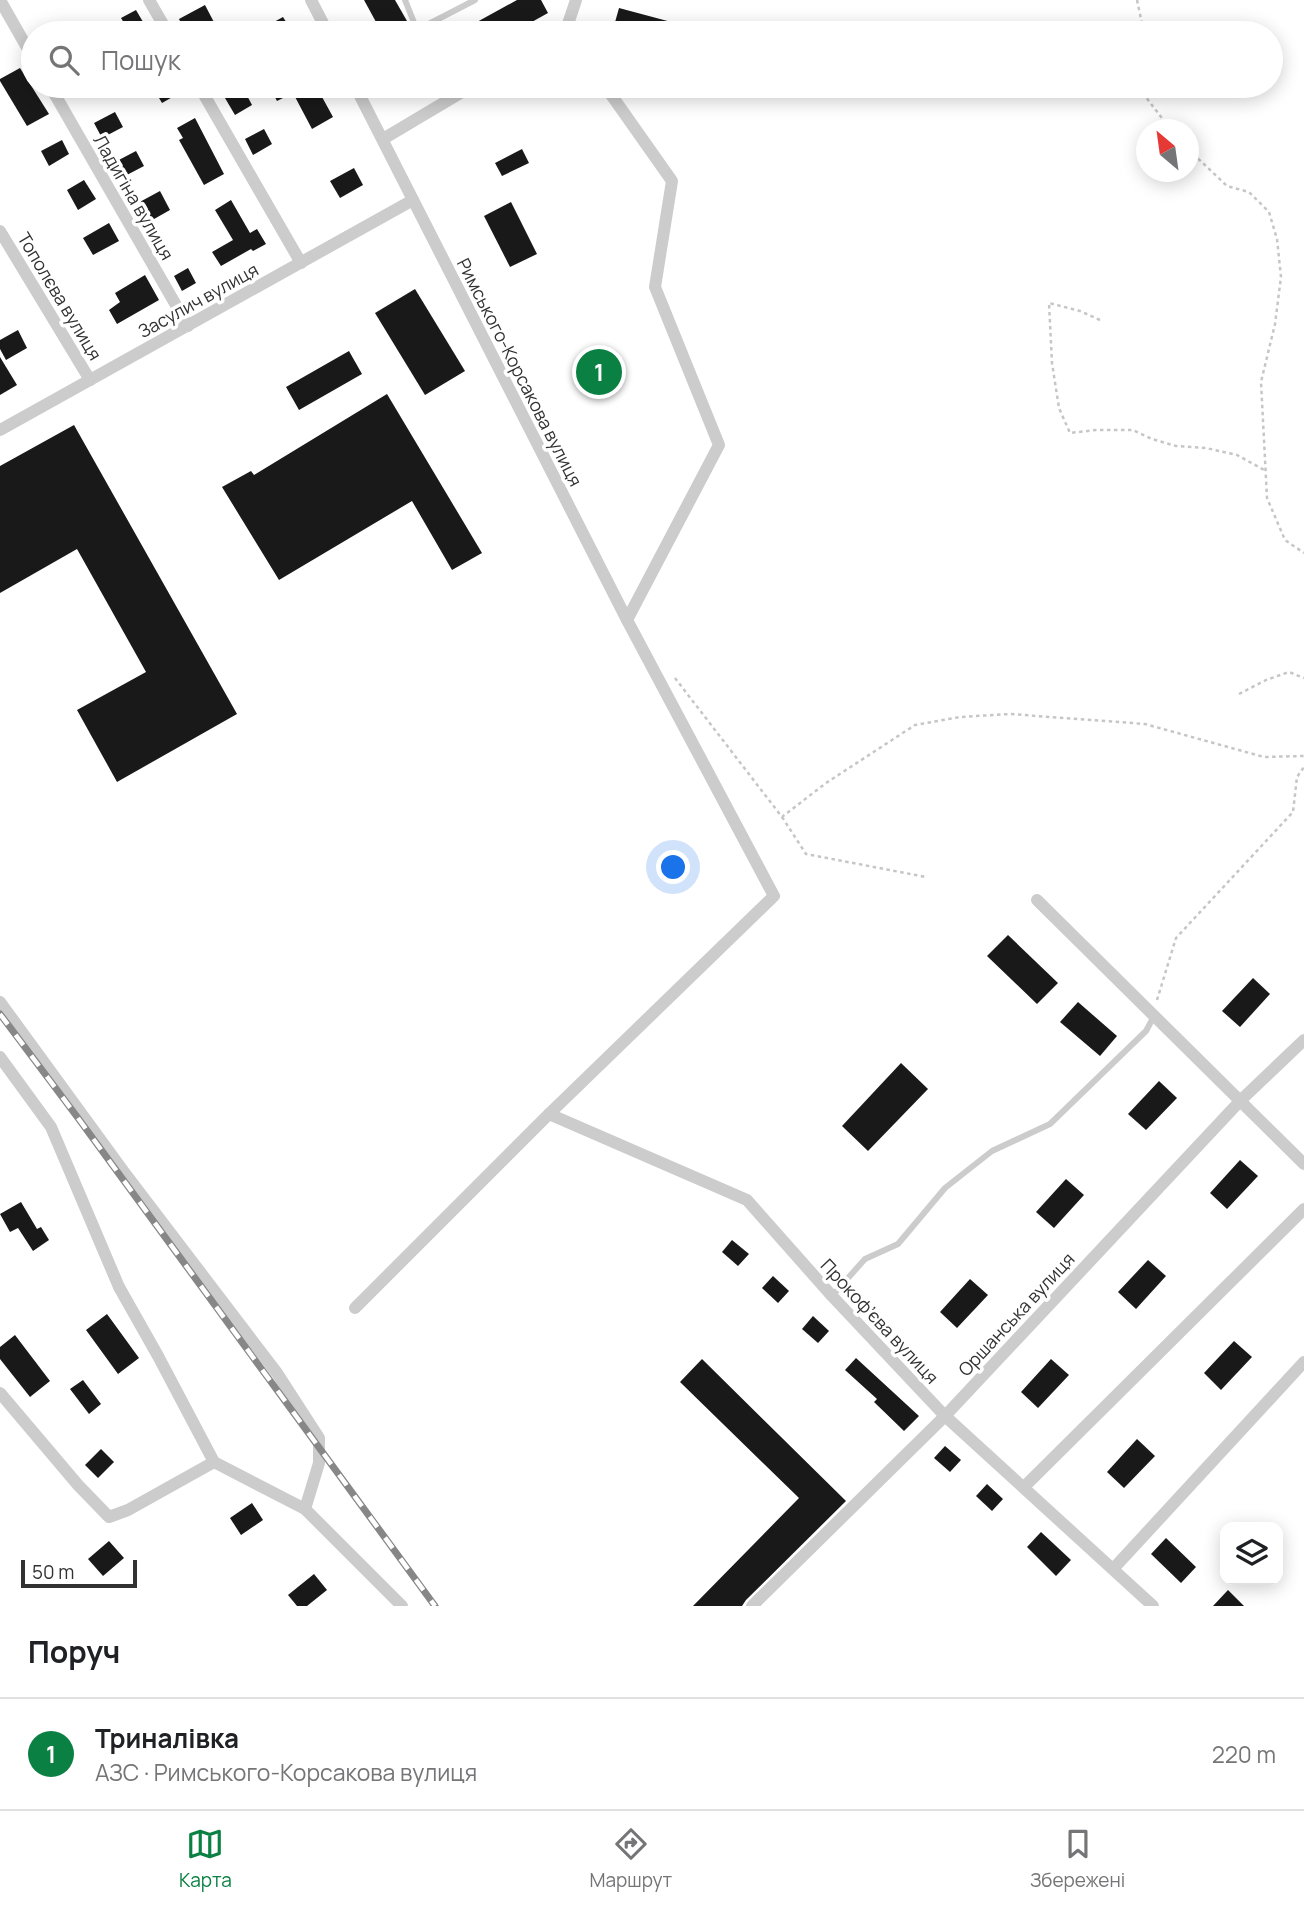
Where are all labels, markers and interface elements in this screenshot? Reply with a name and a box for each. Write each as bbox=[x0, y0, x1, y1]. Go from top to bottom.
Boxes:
search box bbox=[21, 21, 1283, 98]
icon: search bbox=[45, 41, 83, 79]
text: Пошук bbox=[101, 42, 181, 78]
north arrow bbox=[1136, 119, 1199, 182]
street label: Ладигіна вулиця bbox=[88, 130, 180, 264]
street label: Тополєва вулиця bbox=[12, 228, 108, 364]
street label: Римського-Корсакова вулиця bbox=[452, 254, 588, 490]
street label: Засулич вулиця bbox=[134, 257, 262, 343]
pin: 1 bbox=[576, 346, 622, 398]
your location bbox=[656, 850, 690, 884]
street label: Оршанська вулиця bbox=[952, 1247, 1080, 1381]
street label: Прокоф’єва вулиця bbox=[816, 1253, 944, 1389]
map controls bbox=[1220, 1522, 1283, 1585]
button: layers bbox=[1220, 1522, 1283, 1585]
scale bar bbox=[21, 1557, 136, 1589]
text: 50 m bbox=[32, 1559, 74, 1585]
text: Поруч bbox=[28, 1631, 120, 1672]
text: Триналівка bbox=[95, 1720, 239, 1756]
text: 1 bbox=[46, 1738, 56, 1770]
text: 220 m bbox=[1212, 1738, 1276, 1770]
text: АЗС · Римського-Корсакова вулиця bbox=[95, 1756, 477, 1788]
tab: Карта bbox=[179, 1825, 232, 1893]
tab: Маршрут bbox=[590, 1825, 672, 1893]
tab: Збережені bbox=[1030, 1825, 1125, 1893]

